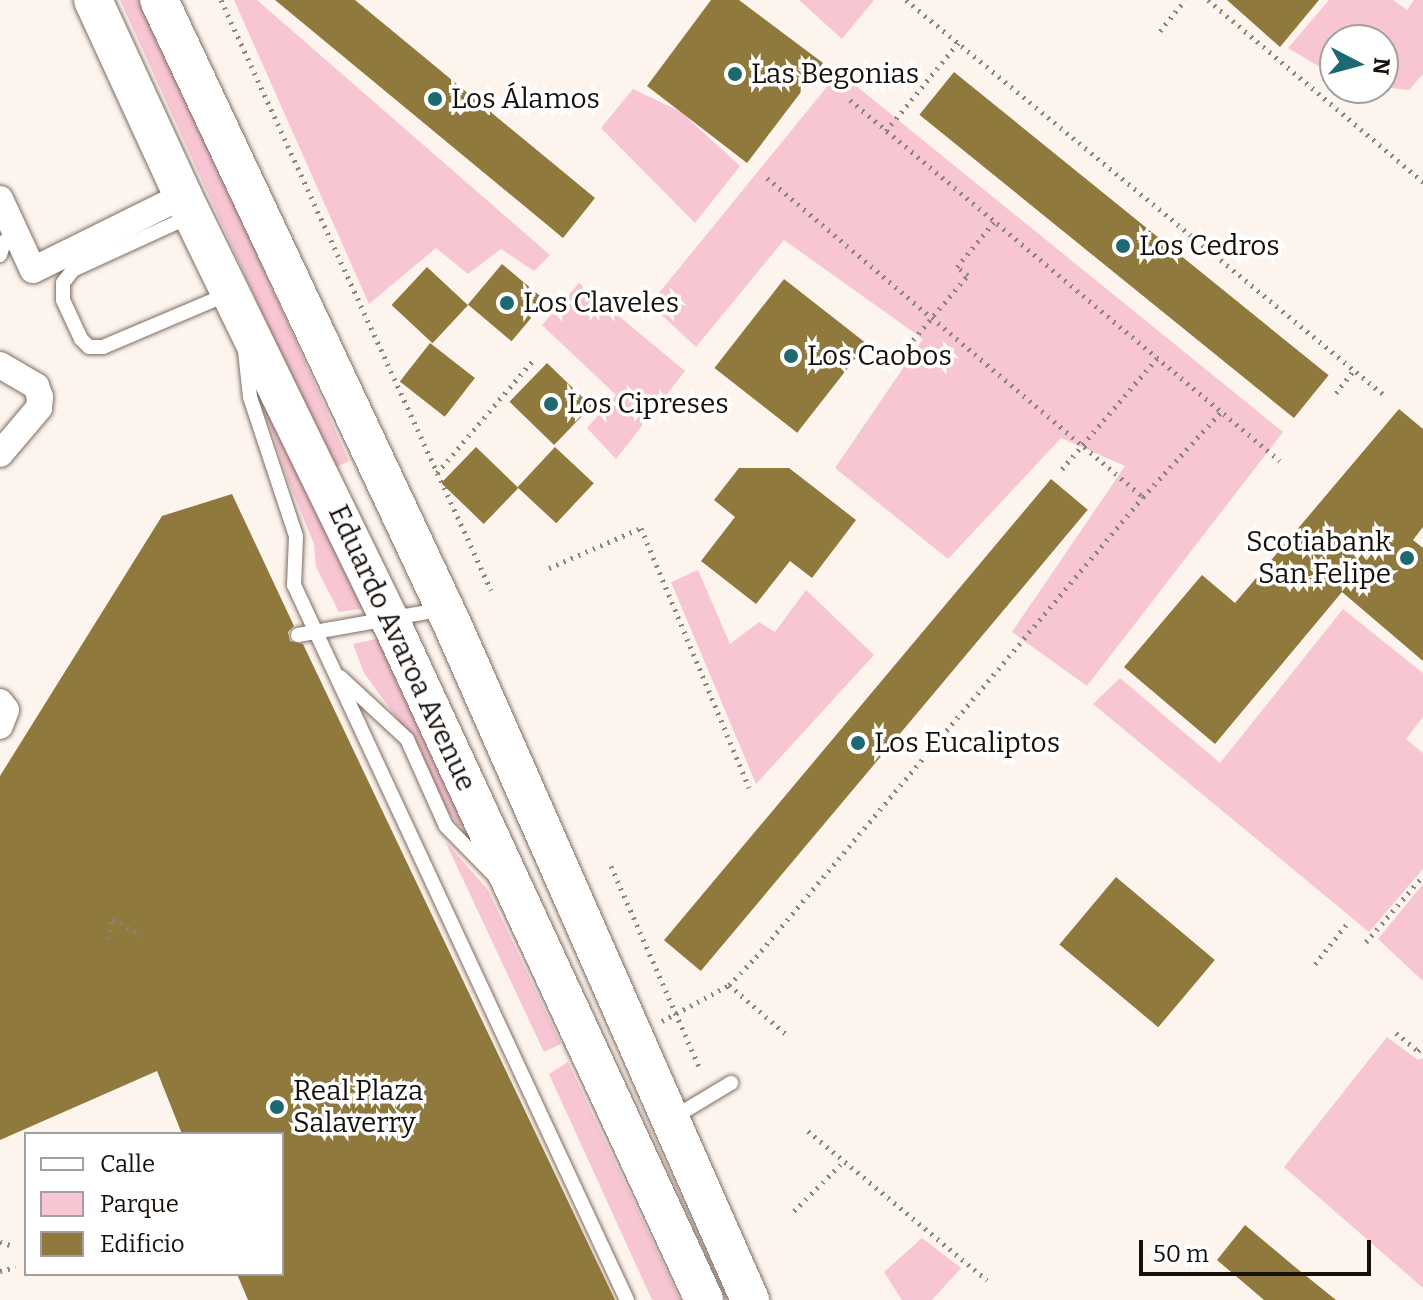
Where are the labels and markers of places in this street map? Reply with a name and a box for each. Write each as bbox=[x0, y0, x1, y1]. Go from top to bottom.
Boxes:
place label: Las Begonias bbox=[751, 57, 919, 91]
marker: Las Begonias bbox=[726, 65, 744, 83]
place label: Los Álamos bbox=[451, 82, 600, 116]
marker: Los Álamos bbox=[426, 90, 444, 108]
place label: Los Cedros bbox=[1139, 229, 1280, 263]
marker: Los Cedros bbox=[1114, 237, 1132, 255]
place label: Los Claveles bbox=[523, 286, 679, 320]
marker: Los Claveles bbox=[498, 294, 516, 312]
place label: Los Caobos bbox=[807, 339, 952, 373]
marker: Los Caobos bbox=[782, 347, 800, 365]
place label: Los Cipreses bbox=[567, 387, 729, 421]
marker: Los Cipreses bbox=[542, 395, 560, 413]
place label: Scotiabank San Felipe bbox=[1246, 525, 1391, 591]
marker: Scotiabank San Felipe bbox=[1398, 549, 1416, 567]
place label: Los Eucaliptos bbox=[874, 726, 1060, 760]
marker: Los Eucaliptos bbox=[849, 734, 867, 752]
place label: Real Plaza Salaverry bbox=[293, 1074, 423, 1140]
marker: Real Plaza Salaverry bbox=[268, 1098, 286, 1116]

